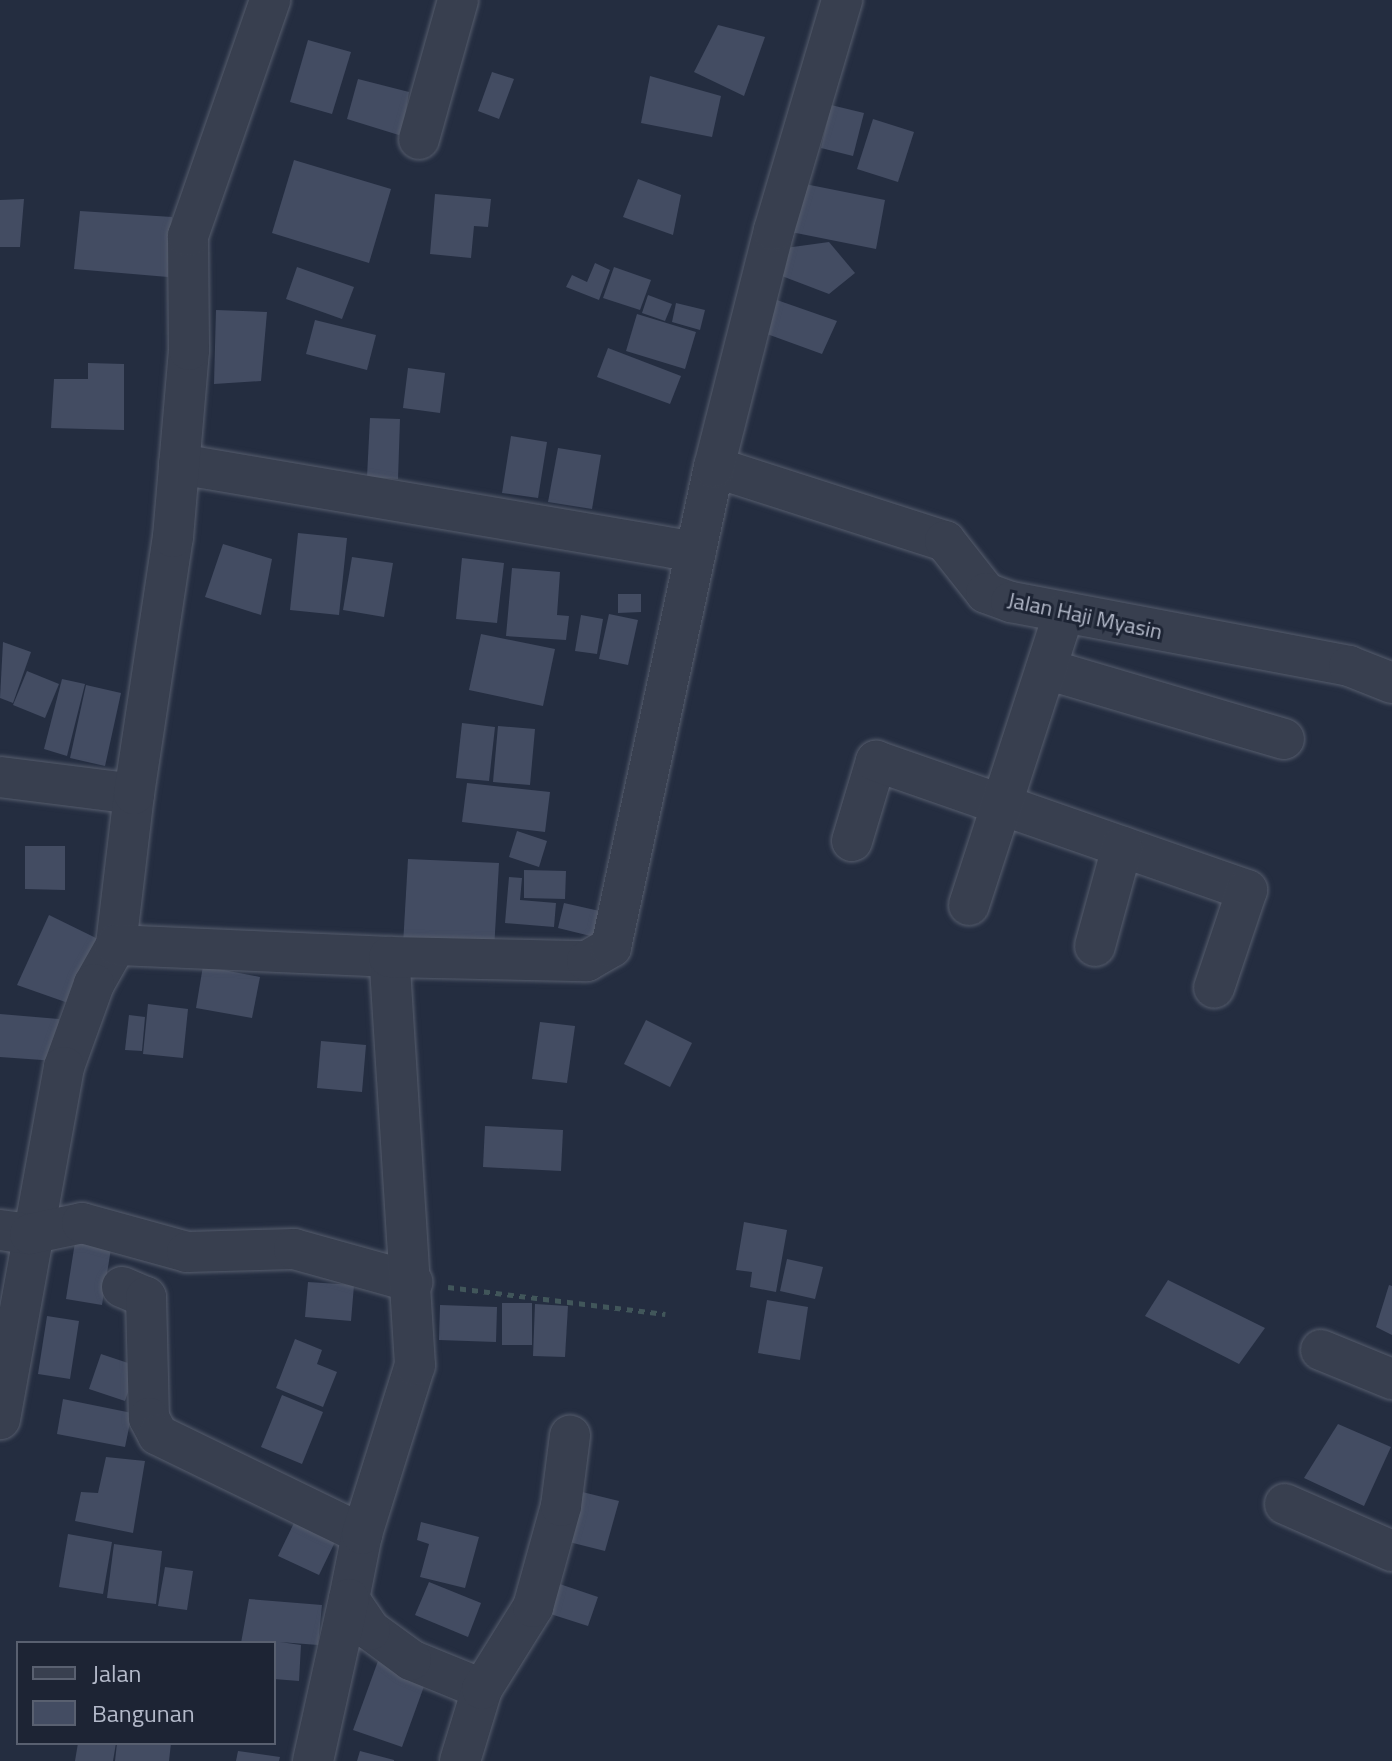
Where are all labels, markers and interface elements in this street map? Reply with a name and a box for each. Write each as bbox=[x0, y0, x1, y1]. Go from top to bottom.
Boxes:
street label: Jalan Haji Myasin bbox=[1005, 587, 1165, 645]
legend bbox=[16, 1641, 276, 1745]
text: Jalan bbox=[92, 1655, 141, 1691]
text: Bangunan bbox=[92, 1695, 195, 1731]

